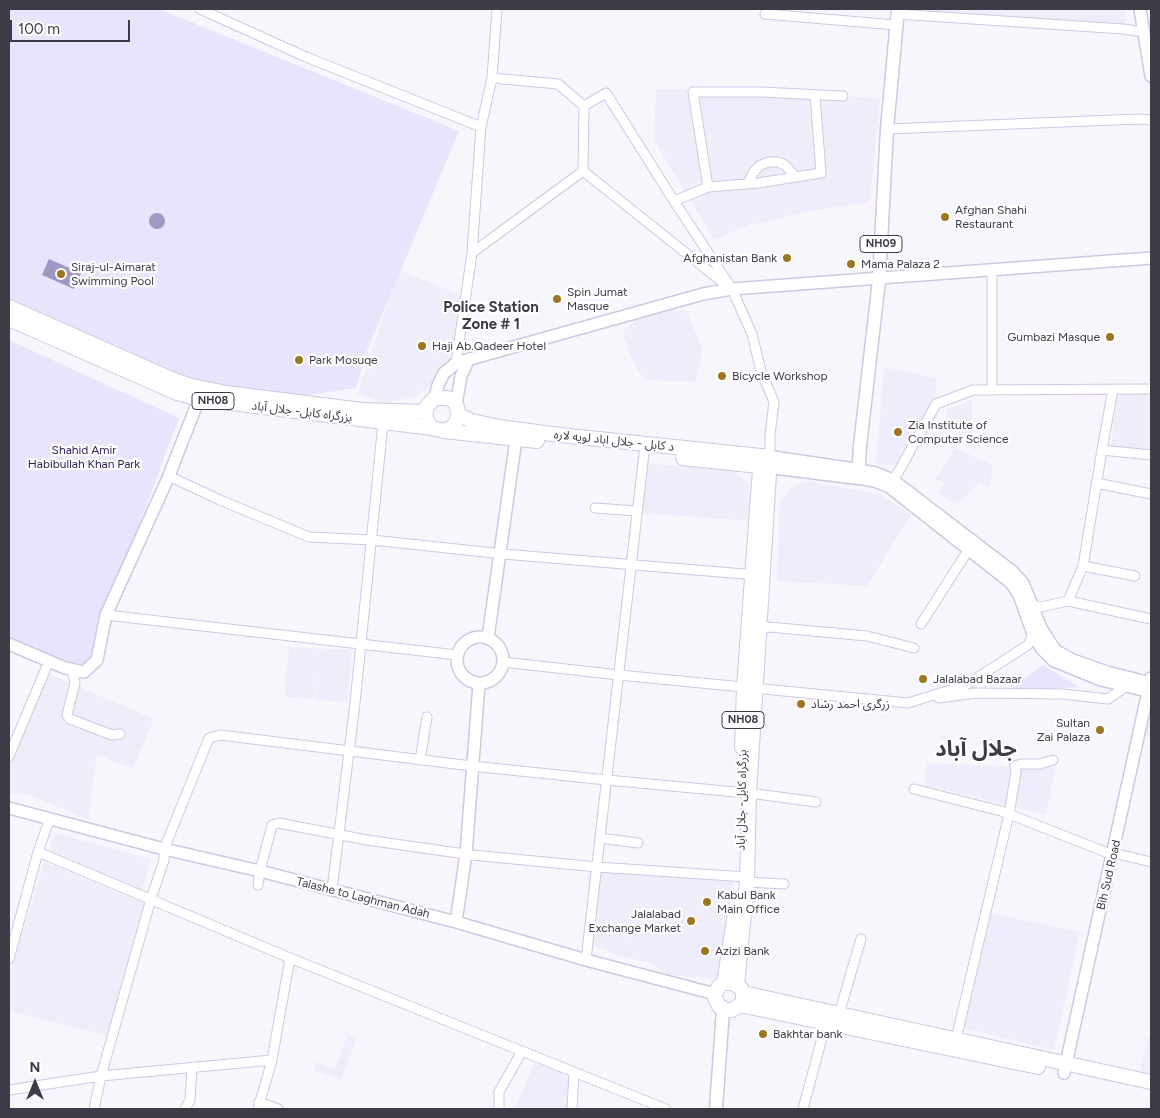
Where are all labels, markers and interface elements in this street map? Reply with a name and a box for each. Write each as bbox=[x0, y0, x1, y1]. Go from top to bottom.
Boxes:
scale bar bbox=[12, 10, 132, 42]
text: 100 m bbox=[18, 20, 60, 38]
place label: Afghan Shahi Restaurant bbox=[955, 203, 1027, 231]
marker: Afghan Shahi Restaurant bbox=[939, 211, 951, 223]
road number: NH09 bbox=[860, 235, 902, 252]
place label: Afghanistan Bank bbox=[683, 251, 777, 265]
marker: Afghanistan Bank bbox=[781, 252, 793, 264]
place label: Mama Palaza 2 bbox=[861, 257, 940, 271]
marker: Mama Palaza 2 bbox=[845, 258, 857, 270]
place label: Siraj-ul-Aimarat Swimming Pool bbox=[71, 260, 156, 288]
marker: Siraj-ul-Aimarat Swimming Pool bbox=[55, 268, 67, 280]
place label: Spin Jumat Masque bbox=[567, 285, 628, 313]
marker: Spin Jumat Masque bbox=[551, 293, 563, 305]
district label: Police Station Zone # 1 bbox=[443, 299, 539, 334]
place label: Gumbazi Masque bbox=[1007, 330, 1100, 344]
marker: Gumbazi Masque bbox=[1104, 331, 1116, 343]
place label: Haji Ab.Qadeer Hotel bbox=[432, 339, 546, 353]
marker: Haji Ab.Qadeer Hotel bbox=[416, 340, 428, 352]
place label: Park Mosuqe bbox=[309, 353, 378, 367]
marker: Park Mosuqe bbox=[293, 354, 305, 366]
place label: Bicycle Workshop bbox=[732, 369, 827, 383]
marker: Bicycle Workshop bbox=[716, 370, 728, 382]
road number: NH08 bbox=[192, 392, 234, 410]
street label: بزرگراه کابل- جلال آباد bbox=[251, 399, 353, 425]
place label: Zia Institute of Computer Science bbox=[908, 418, 1009, 446]
marker: Zia Institute of Computer Science bbox=[892, 426, 904, 438]
street label: د کابل - جلال اباد لویه لاره bbox=[553, 428, 675, 454]
park label: Shahid Amir Habibullah Khan Park bbox=[28, 443, 140, 471]
place label: Jalalabad Bazaar bbox=[933, 672, 1022, 686]
marker: Jalalabad Bazaar bbox=[917, 673, 929, 685]
place label: زرگری احمد رشاد bbox=[811, 697, 890, 711]
marker: زرگری احمد رشاد bbox=[795, 698, 807, 710]
road number: NH08 bbox=[722, 712, 764, 728]
place label: Sultan Zai Palaza bbox=[1037, 716, 1090, 744]
marker: Sultan Zai Palaza bbox=[1094, 724, 1106, 736]
district label: جلال آباد bbox=[935, 737, 1017, 763]
street label: بزرگراه کابل- جلال آباد bbox=[734, 749, 750, 851]
street label: Bih Sud Road bbox=[1094, 839, 1124, 911]
street label: Talashe to Laghman Adah bbox=[295, 874, 431, 922]
place label: Kabul Bank Main Office bbox=[717, 888, 780, 916]
marker: Kabul Bank Main Office bbox=[701, 896, 713, 908]
place label: Jalalabad Exchange Market bbox=[589, 907, 681, 935]
marker: Jalalabad Exchange Market bbox=[685, 915, 697, 927]
place label: Azizi Bank bbox=[715, 944, 769, 958]
marker: Azizi Bank bbox=[699, 945, 711, 957]
place label: Bakhtar bank bbox=[773, 1027, 842, 1041]
marker: Bakhtar bank bbox=[757, 1028, 769, 1040]
north arrow bbox=[10, 1058, 60, 1108]
text: N bbox=[30, 1059, 40, 1076]

